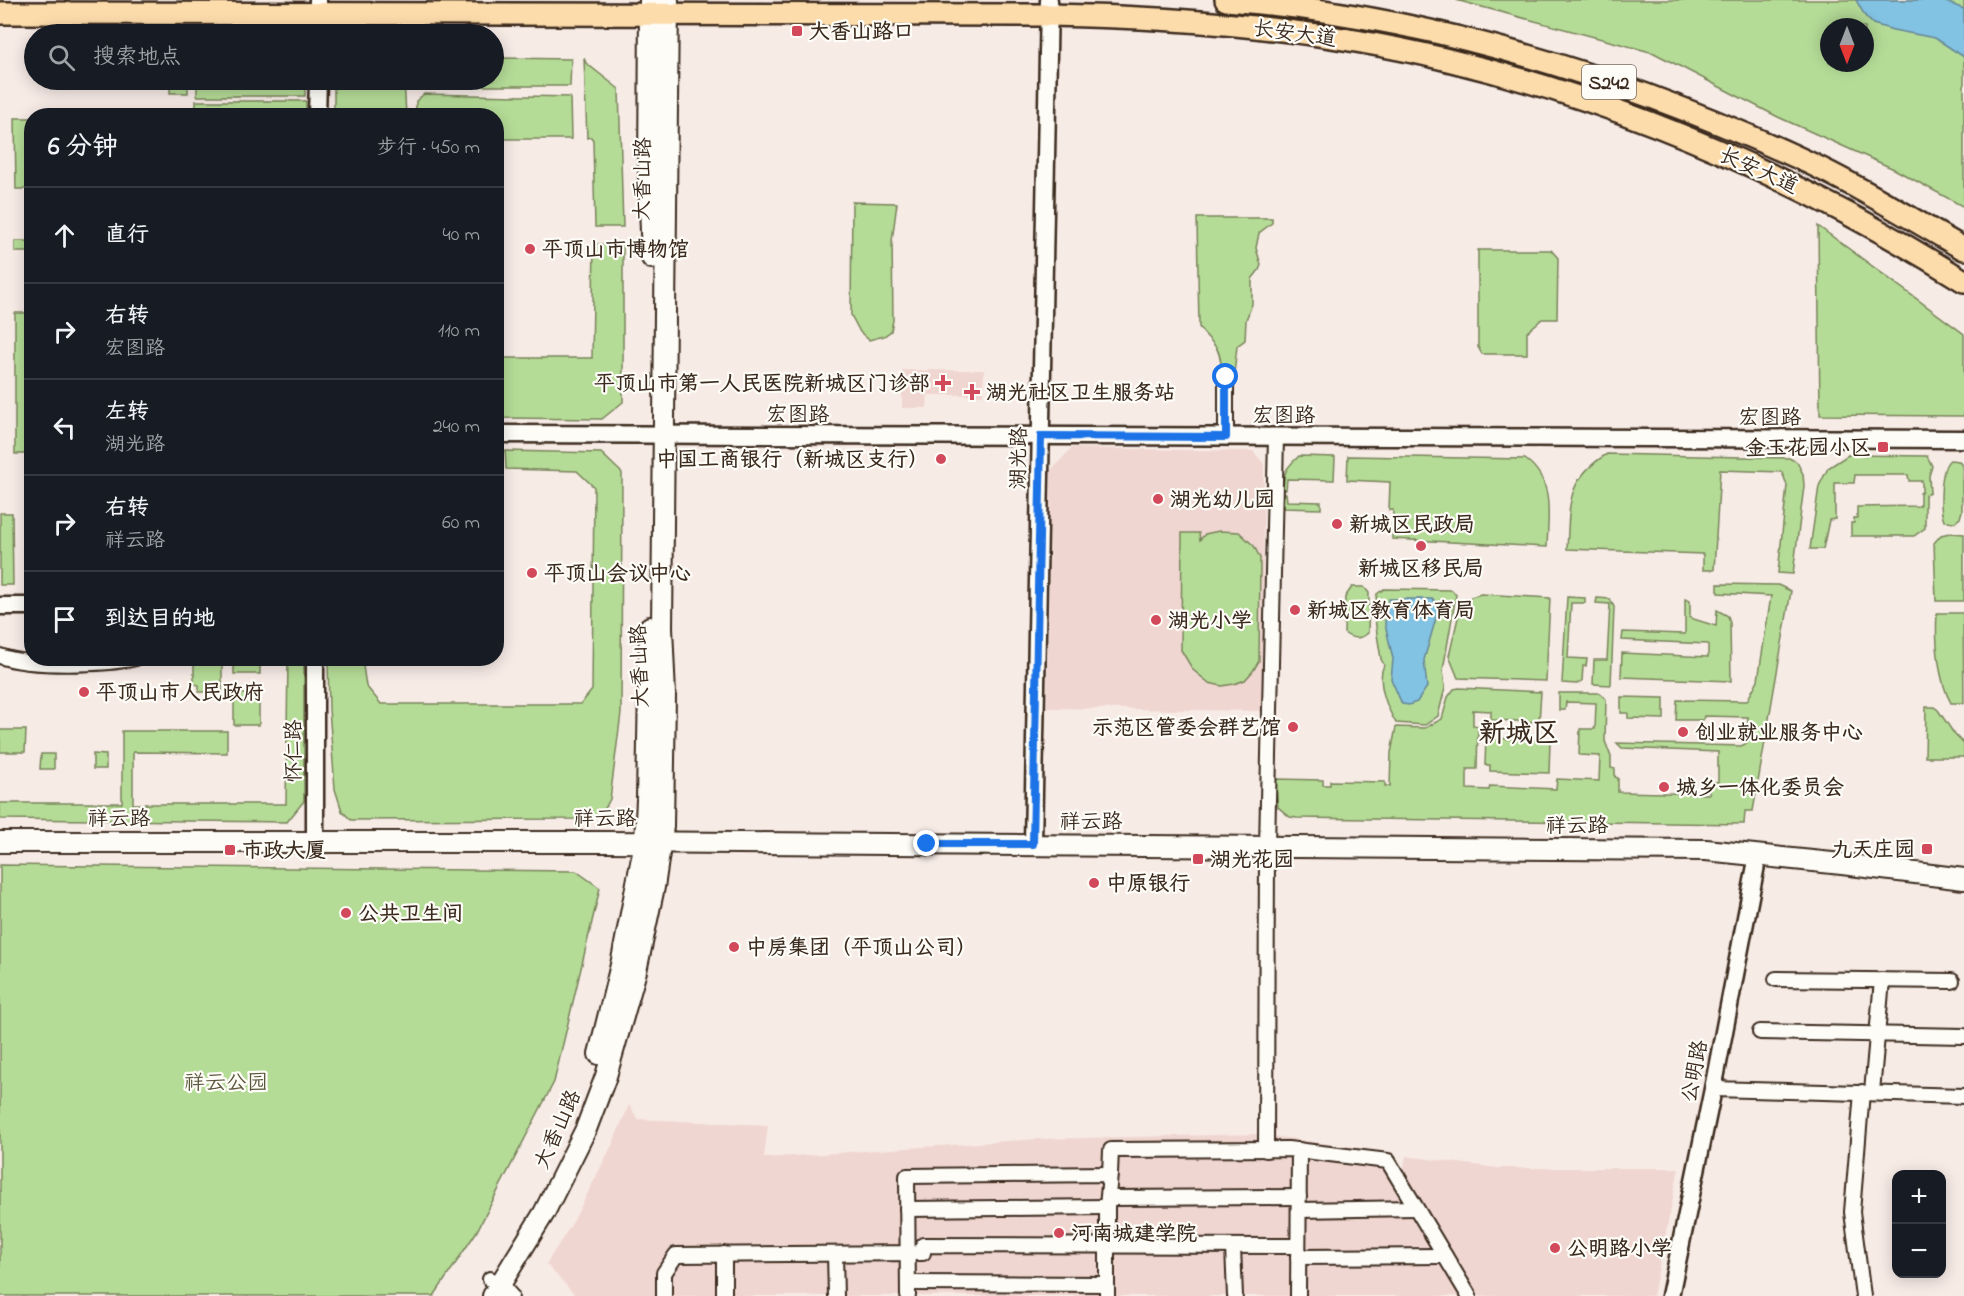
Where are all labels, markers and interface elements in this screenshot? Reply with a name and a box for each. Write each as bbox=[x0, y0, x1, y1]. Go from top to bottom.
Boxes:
street label: 长安大道 bbox=[1251, 14, 1338, 56]
place label: 大香山路口 bbox=[809, 18, 914, 48]
north arrow bbox=[1820, 18, 1874, 72]
search box bbox=[24, 24, 504, 90]
marker: 大香山路口 bbox=[790, 24, 804, 38]
icon: search bbox=[45, 41, 78, 74]
text: 搜索地点 bbox=[93, 42, 181, 74]
road number: S242 bbox=[1582, 65, 1636, 99]
text: 6 分钟 bbox=[48, 129, 118, 167]
text: 步行 · 450 m bbox=[377, 134, 480, 163]
street label: 大香山路 bbox=[628, 137, 660, 221]
street label: 长安大道 bbox=[1714, 141, 1803, 203]
icon: ahead bbox=[48, 219, 81, 252]
text: 直行 bbox=[105, 220, 149, 252]
text: 40 m bbox=[443, 221, 480, 250]
place label: 平顶山市博物馆 bbox=[542, 236, 689, 266]
marker: 平顶山市博物馆 bbox=[523, 242, 537, 256]
text: 右转 bbox=[105, 301, 149, 333]
icon: right bbox=[48, 315, 81, 348]
text: 110 m bbox=[438, 317, 480, 346]
text: 宏图路 bbox=[105, 335, 165, 364]
route start bbox=[1212, 363, 1238, 389]
place label: 平顶山市第一人民医院新城区门诊部 bbox=[594, 370, 930, 400]
marker: 平顶山市第一人民医院新城区门诊部 bbox=[934, 374, 952, 392]
place label: 湖光社区卫生服务站 bbox=[986, 379, 1175, 409]
marker: 湖光社区卫生服务站 bbox=[963, 383, 981, 401]
text: 左转 bbox=[105, 397, 149, 429]
street label: 宏图路 bbox=[767, 401, 830, 431]
street label: 宏图路 bbox=[1253, 402, 1316, 432]
street label: 宏图路 bbox=[1739, 404, 1802, 434]
icon: left bbox=[48, 411, 81, 444]
text: 240 m bbox=[433, 413, 480, 442]
street label: 湖光路 bbox=[1004, 426, 1036, 490]
text: 湖光路 bbox=[105, 431, 165, 460]
place label: 金玉花园小区 bbox=[1745, 434, 1871, 464]
marker: 金玉花园小区 bbox=[1876, 440, 1890, 454]
place label: 中国工商银行（新城区支行） bbox=[656, 446, 929, 476]
marker: 中国工商银行（新城区支行） bbox=[934, 452, 948, 466]
place label: 湖光幼儿园 bbox=[1170, 486, 1275, 516]
marker: 湖光幼儿园 bbox=[1151, 492, 1165, 506]
text: 右转 bbox=[105, 493, 149, 525]
icon: right bbox=[48, 507, 81, 540]
text: 60 m bbox=[442, 509, 480, 538]
place label: 新城区民政局 bbox=[1349, 511, 1475, 541]
marker: 新城区民政局 bbox=[1330, 517, 1344, 531]
text: 祥云路 bbox=[105, 527, 165, 556]
marker: 新城区移民局 bbox=[1414, 539, 1428, 553]
place label: 新城区移民局 bbox=[1358, 555, 1484, 585]
place label: 平顶山会议中心 bbox=[544, 560, 691, 590]
marker: 平顶山会议中心 bbox=[525, 566, 539, 580]
place label: 新城区教育体育局 bbox=[1307, 597, 1475, 627]
icon: arrive bbox=[48, 603, 81, 636]
marker: 新城区教育体育局 bbox=[1288, 603, 1302, 617]
text: 到达目的地 bbox=[105, 604, 215, 636]
place label: 湖光小学 bbox=[1168, 607, 1252, 637]
marker: 湖光小学 bbox=[1149, 613, 1163, 627]
street label: 大香山路 bbox=[625, 623, 657, 708]
place label: 平顶山市人民政府 bbox=[96, 679, 264, 709]
marker: 平顶山市人民政府 bbox=[77, 685, 91, 699]
place label: 示范区管委会群艺馆 bbox=[1092, 714, 1281, 744]
district label: 新城区 bbox=[1479, 715, 1560, 754]
place label: 创业就业服务中心 bbox=[1695, 719, 1863, 749]
street label: 怀仁路 bbox=[280, 720, 310, 783]
marker: 示范区管委会群艺馆 bbox=[1286, 720, 1300, 734]
marker: 创业就业服务中心 bbox=[1676, 725, 1690, 739]
place label: 城乡一体化委员会 bbox=[1676, 774, 1844, 804]
marker: 城乡一体化委员会 bbox=[1657, 780, 1671, 794]
street label: 祥云路 bbox=[88, 805, 151, 835]
street label: 祥云路 bbox=[574, 805, 637, 835]
street label: 祥云路 bbox=[1060, 808, 1123, 838]
street label: 祥云路 bbox=[1546, 812, 1609, 842]
route end bbox=[913, 830, 939, 856]
place label: 九天庄园 bbox=[1831, 836, 1915, 866]
place label: 市政大厦 bbox=[242, 837, 326, 867]
marker: 九天庄园 bbox=[1920, 842, 1934, 856]
marker: 市政大厦 bbox=[223, 843, 237, 857]
place label: 湖光花园 bbox=[1210, 846, 1294, 876]
marker: 湖光花园 bbox=[1191, 852, 1205, 866]
place label: 中原银行 bbox=[1106, 870, 1190, 900]
marker: 中原银行 bbox=[1087, 876, 1101, 890]
place label: 公共卫生间 bbox=[358, 900, 463, 930]
marker: 公共卫生间 bbox=[339, 906, 353, 920]
place label: 中房集团（平顶山公司） bbox=[746, 934, 977, 964]
marker: 中房集团（平顶山公司） bbox=[727, 940, 741, 954]
street label: 公明路 bbox=[1675, 1038, 1717, 1105]
park label: 祥云公园 bbox=[184, 1069, 268, 1099]
street label: 大香山路 bbox=[528, 1085, 590, 1174]
map controls bbox=[1892, 1170, 1946, 1278]
button: + bbox=[1892, 1170, 1946, 1224]
place label: 河南城建学院 bbox=[1071, 1220, 1197, 1250]
button: − bbox=[1892, 1224, 1946, 1278]
marker: 河南城建学院 bbox=[1052, 1226, 1066, 1240]
place label: 公明路小学 bbox=[1567, 1235, 1672, 1265]
marker: 公明路小学 bbox=[1548, 1241, 1562, 1255]

